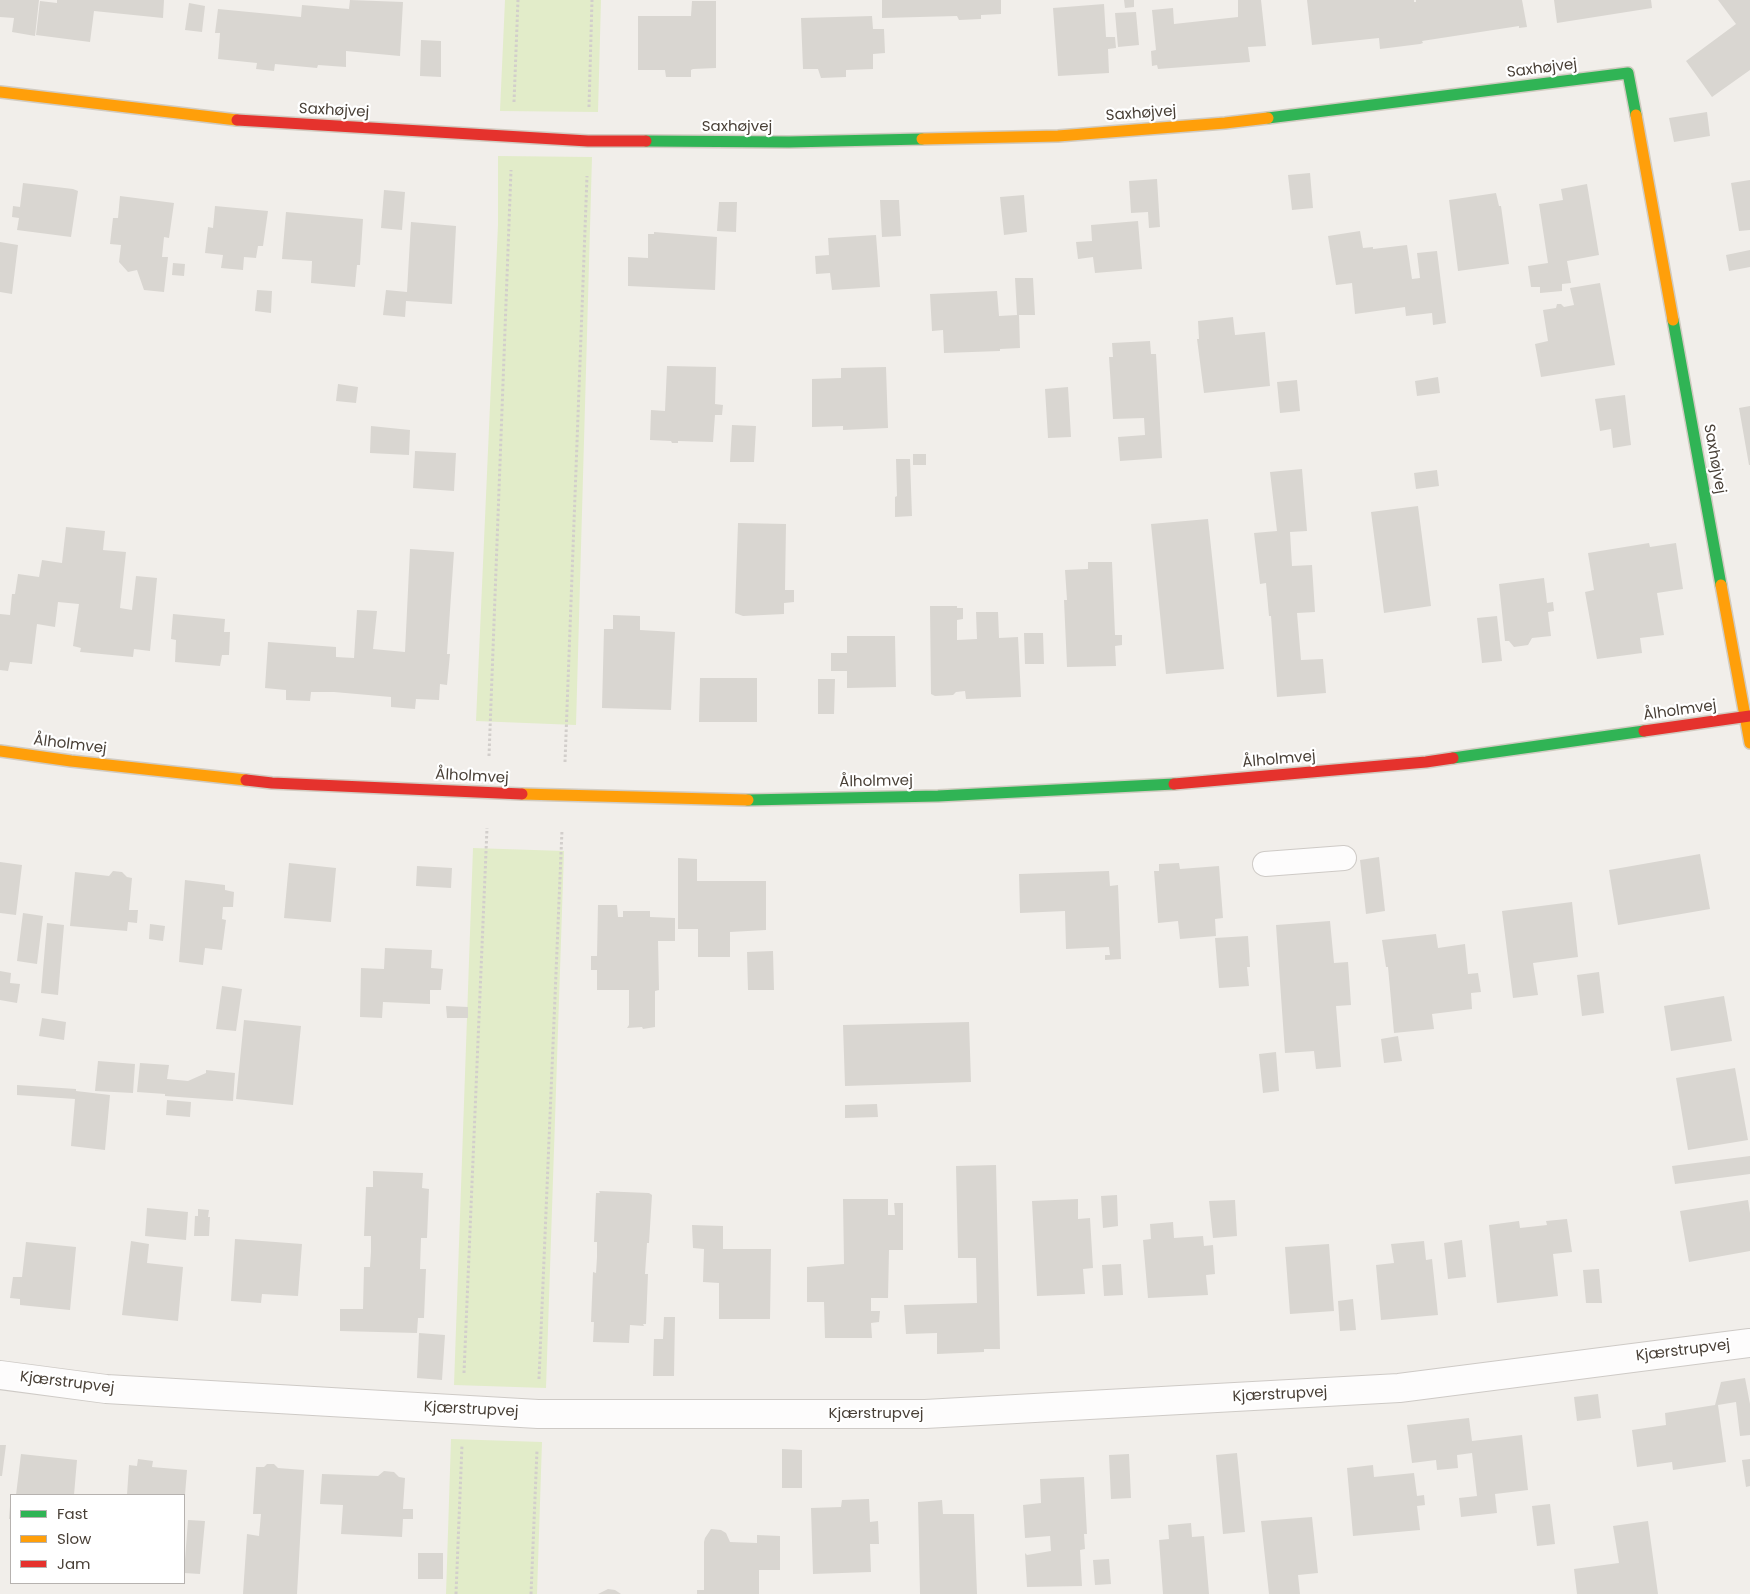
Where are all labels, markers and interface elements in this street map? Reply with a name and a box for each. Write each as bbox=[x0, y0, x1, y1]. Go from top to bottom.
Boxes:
street label: Saxhøjvej bbox=[1506, 56, 1578, 82]
street label: Saxhøjvej bbox=[298, 100, 370, 122]
street label: Saxhøjvej bbox=[1105, 103, 1177, 125]
street label: Saxhøjvej bbox=[702, 118, 772, 136]
street label: Saxhøjvej bbox=[1699, 423, 1729, 495]
street label: Ålholmvej bbox=[1642, 697, 1718, 725]
street label: Ålholmvej bbox=[32, 732, 108, 758]
street label: Ålholmvej bbox=[1242, 748, 1316, 772]
street label: Ålholmvej bbox=[435, 766, 509, 788]
street label: Ålholmvej bbox=[839, 772, 913, 792]
street label: Kjærstrupvej bbox=[1635, 1336, 1731, 1366]
street label: Kjærstrupvej bbox=[19, 1368, 115, 1398]
street label: Kjærstrupvej bbox=[1232, 1384, 1328, 1406]
street label: Kjærstrupvej bbox=[423, 1399, 519, 1421]
street label: Kjærstrupvej bbox=[829, 1405, 923, 1423]
legend bbox=[10, 1494, 185, 1584]
text: Fast bbox=[57, 1503, 88, 1524]
text: Slow bbox=[57, 1528, 91, 1549]
text: Jam bbox=[57, 1553, 91, 1574]

